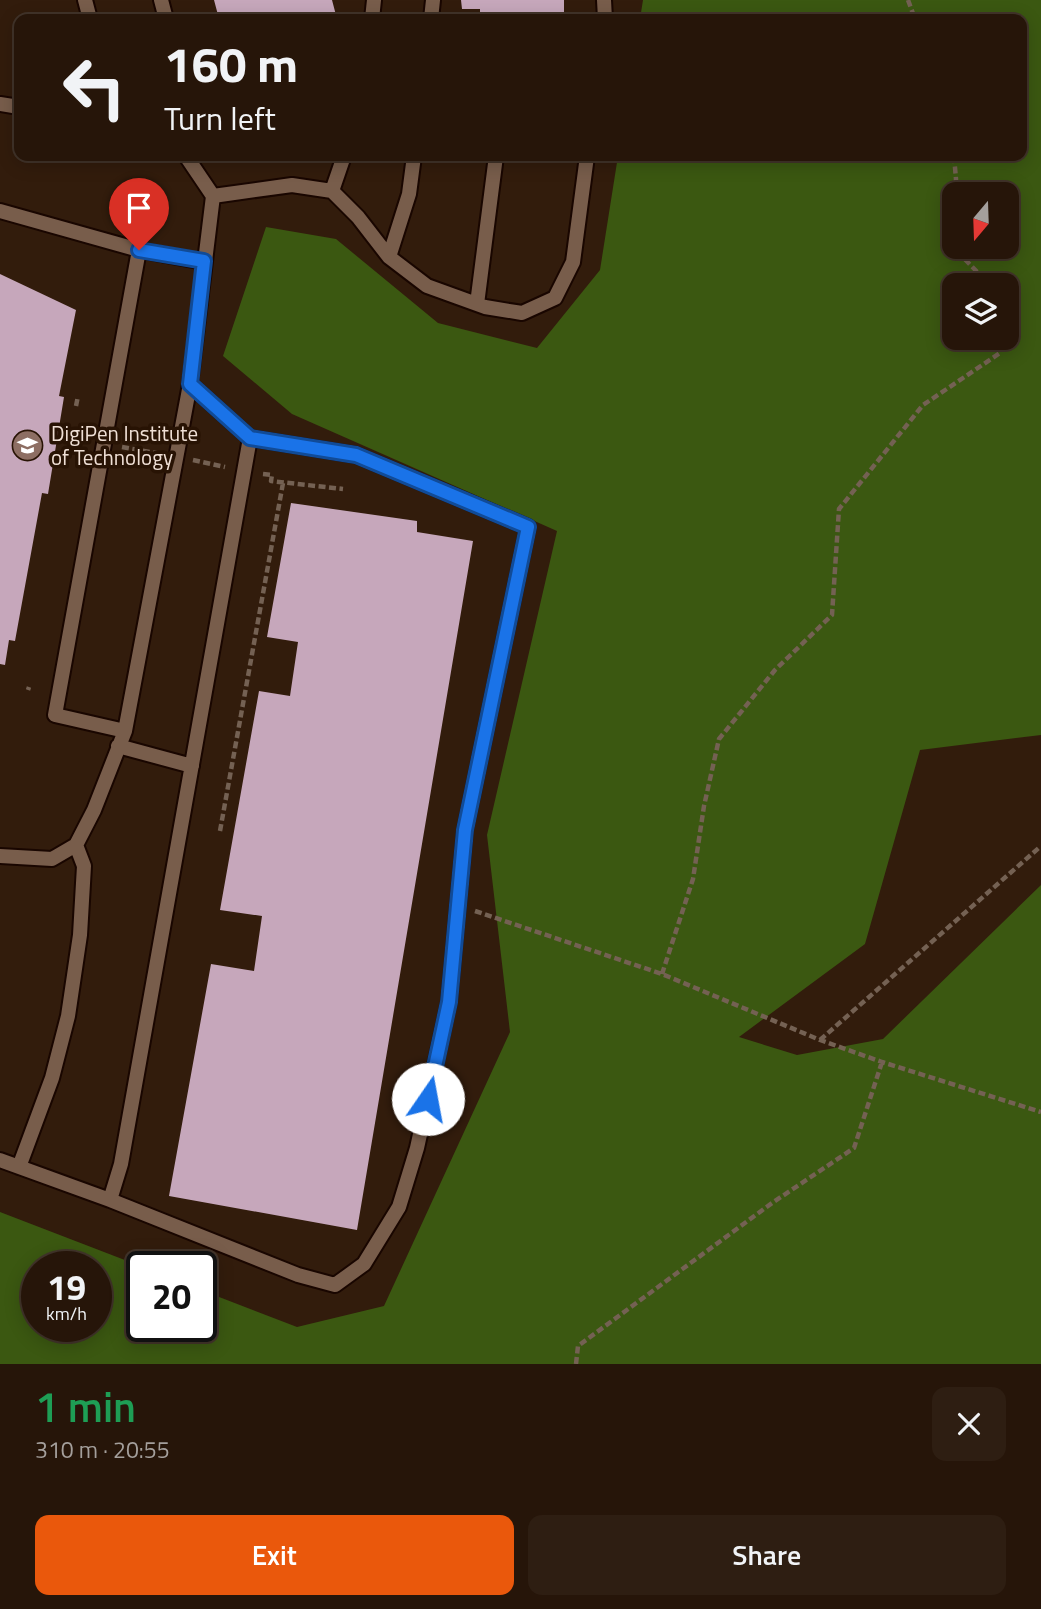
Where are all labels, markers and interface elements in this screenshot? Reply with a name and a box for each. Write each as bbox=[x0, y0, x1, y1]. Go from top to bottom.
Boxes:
text: 160 m bbox=[164, 26, 298, 101]
icon: left bbox=[49, 42, 140, 133]
text: Turn left bbox=[164, 94, 276, 142]
pin bbox=[109, 178, 169, 250]
north arrow bbox=[942, 182, 1018, 259]
map controls bbox=[942, 182, 1019, 350]
icon: arrive bbox=[120, 189, 158, 227]
button: layers bbox=[942, 273, 1019, 350]
place label: DigiPen Institute of Technology bbox=[51, 417, 198, 473]
school or university icon: DigiPen Institute of Technology bbox=[11, 428, 45, 462]
position arrow bbox=[391, 1062, 465, 1136]
speed limit sign: 20 bbox=[126, 1251, 217, 1342]
text: 19 bbox=[47, 1260, 86, 1314]
text: km/h bbox=[46, 1300, 87, 1327]
text: 1 min bbox=[35, 1374, 136, 1438]
button: close bbox=[932, 1387, 1006, 1461]
text: 310 m · 20:55 bbox=[35, 1432, 170, 1467]
button: Exit bbox=[35, 1515, 514, 1595]
button: Share bbox=[528, 1515, 1006, 1595]

